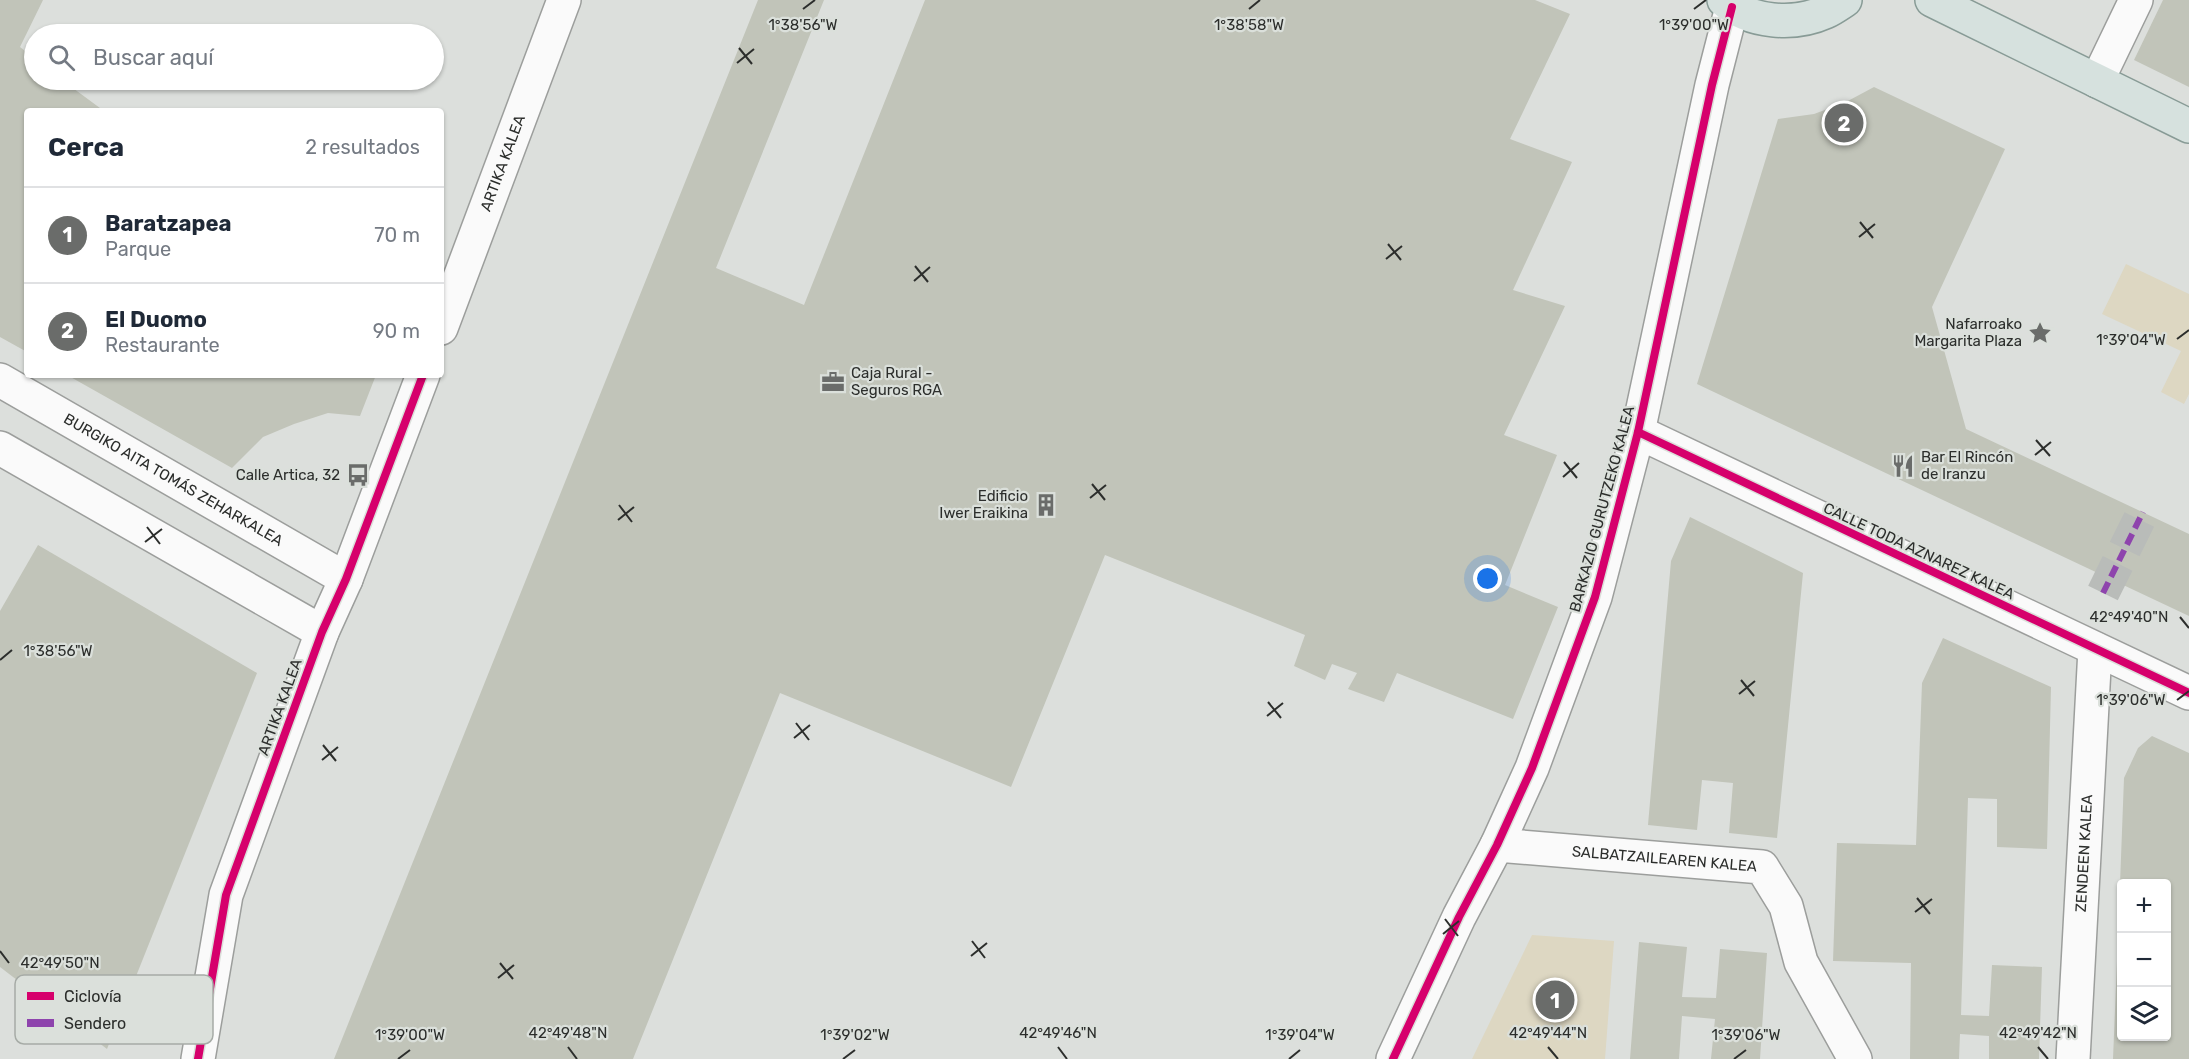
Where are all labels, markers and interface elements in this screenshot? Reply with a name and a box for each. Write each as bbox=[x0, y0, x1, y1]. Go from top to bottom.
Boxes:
text: 1°38'56"W bbox=[768, 16, 838, 34]
text: 1°38'58"W bbox=[1214, 16, 1284, 34]
text: 1°39'00"W bbox=[1659, 16, 1729, 34]
search box bbox=[24, 24, 444, 90]
icon: search bbox=[45, 41, 78, 74]
text: Buscar aquí bbox=[93, 44, 214, 71]
pin: 2 bbox=[1824, 100, 1864, 146]
street label: ARTIKA KALEA bbox=[477, 112, 529, 214]
text: Cerca bbox=[48, 132, 124, 163]
text: 2 resultados bbox=[305, 135, 420, 159]
text: Baratzapea bbox=[105, 210, 232, 237]
text: 1 bbox=[63, 223, 72, 247]
text: 70 m bbox=[374, 223, 420, 247]
text: Parque bbox=[105, 237, 171, 261]
text: El Duomo bbox=[105, 306, 207, 333]
place label: Nafarroako Margarita Plaza bbox=[1914, 315, 2022, 350]
text: 2 bbox=[61, 319, 74, 343]
text: 90 m bbox=[373, 319, 420, 343]
place icon: Nafarroako Margarita Plaza bbox=[2027, 320, 2053, 346]
text: 1°39'04"W bbox=[2096, 331, 2166, 349]
text: Restaurante bbox=[105, 333, 220, 357]
place label: Caja Rural - Seguros RGA bbox=[851, 364, 942, 399]
office icon: Caja Rural - Seguros RGA bbox=[820, 369, 846, 395]
street label: BARKAZIO GURUTZEKO KALEA bbox=[1566, 404, 1638, 614]
street label: BURGIKO AITA TOMÁS ZEHARKALEA bbox=[60, 410, 286, 550]
place label: Bar El Rincón de Iranzu bbox=[1921, 448, 2013, 483]
restaurant icon: Bar El Rincón de Iranzu bbox=[1890, 453, 1916, 479]
bus stop icon: Calle Artica, 32 bbox=[345, 462, 371, 488]
place label: Calle Artica, 32 bbox=[236, 466, 340, 484]
place label: Edificio Iwer Eraikina bbox=[939, 487, 1028, 522]
building icon: Edificio Iwer Eraikina bbox=[1033, 492, 1059, 518]
street label: CALLE TODA AZNAREZ KALEA bbox=[1821, 499, 2017, 603]
your location bbox=[1473, 564, 1502, 593]
text: 42°49'40"N bbox=[2090, 608, 2168, 626]
text: 1°38'56"W bbox=[23, 642, 93, 660]
street label: ARTIKA KALEA bbox=[254, 656, 306, 758]
text: 1°39'06"W bbox=[2096, 691, 2166, 709]
street label: ZENDEEN KALEA bbox=[2072, 794, 2096, 913]
street label: SALBATZAILEAREN KALEA bbox=[1571, 842, 1758, 876]
map controls bbox=[2117, 879, 2171, 1041]
button: + bbox=[2117, 879, 2171, 933]
button: − bbox=[2117, 933, 2171, 987]
text: 42°49'50"N bbox=[20, 954, 100, 972]
legend bbox=[15, 975, 213, 1044]
pin: 1 bbox=[1536, 978, 1574, 1022]
text: Ciclovía bbox=[64, 987, 122, 1006]
button: layers bbox=[2117, 987, 2171, 1041]
text: Sendero bbox=[64, 1014, 126, 1033]
text: 42°49'48"N bbox=[529, 1024, 607, 1042]
text: 42°49'46"N bbox=[1019, 1024, 1097, 1042]
text: 42°49'44"N bbox=[1509, 1024, 1587, 1042]
text: 42°49'42"N bbox=[1999, 1024, 2077, 1042]
text: 1°39'00"W bbox=[375, 1026, 445, 1044]
text: 1°39'02"W bbox=[820, 1026, 890, 1044]
text: 1°39'04"W bbox=[1265, 1026, 1335, 1044]
text: 1°39'06"W bbox=[1711, 1026, 1781, 1044]

